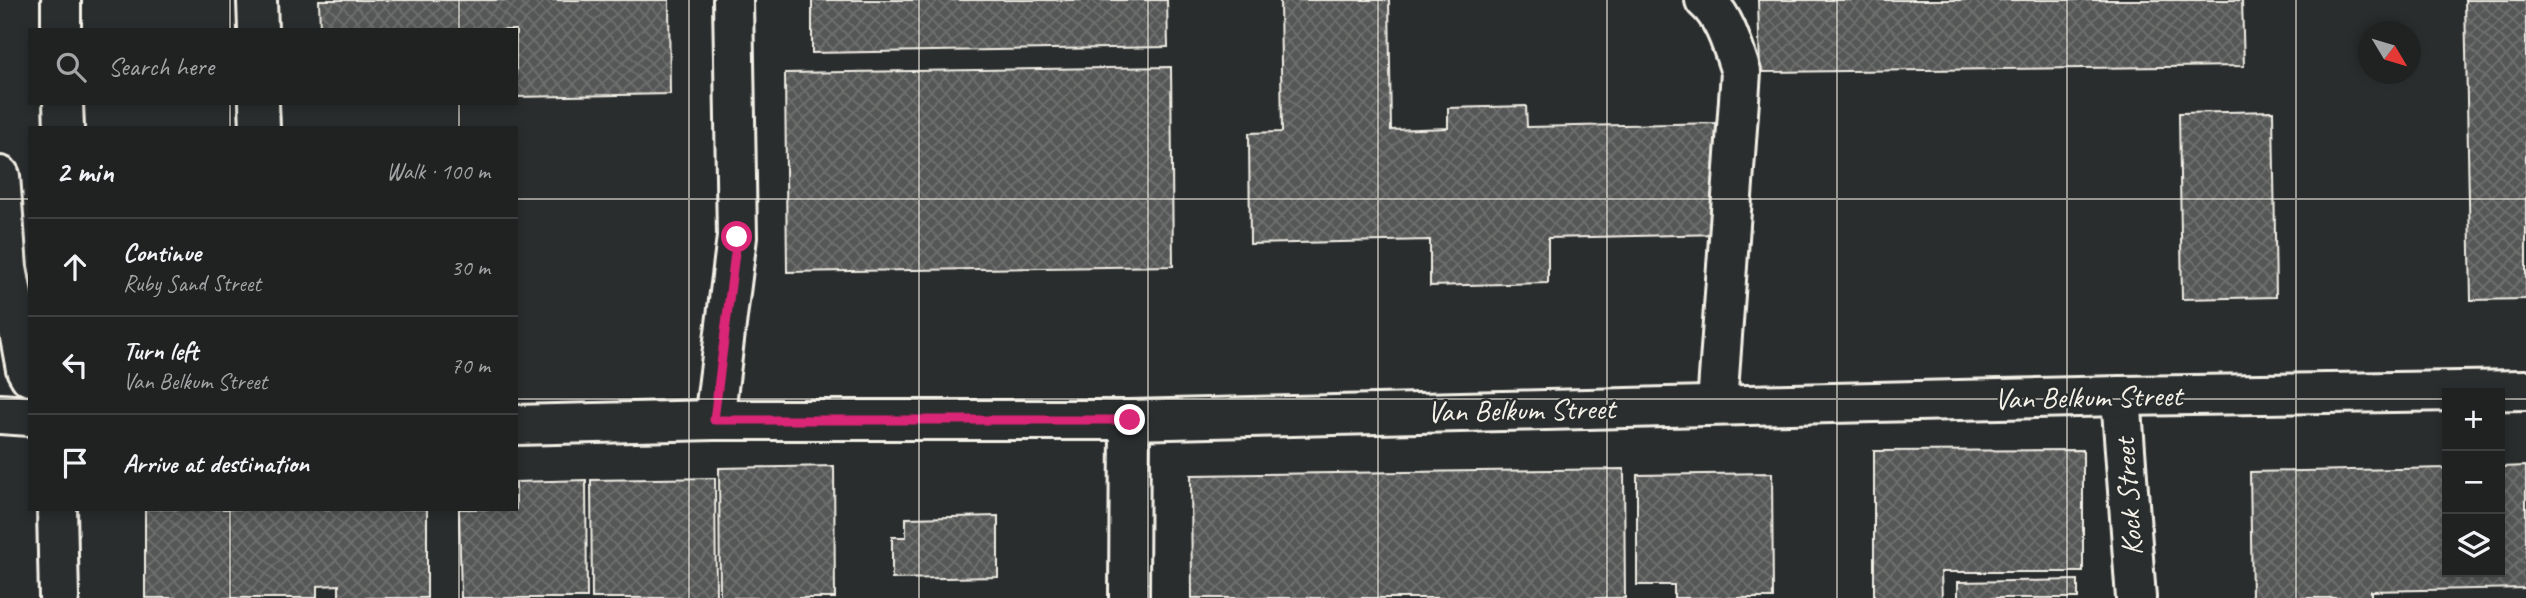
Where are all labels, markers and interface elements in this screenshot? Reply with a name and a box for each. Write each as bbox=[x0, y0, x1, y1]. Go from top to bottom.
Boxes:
north arrow bbox=[2358, 21, 2421, 84]
search box bbox=[28, 28, 518, 105]
icon: search bbox=[52, 48, 90, 86]
text: Search here bbox=[108, 50, 214, 83]
text: 2 min bbox=[56, 153, 113, 191]
text: Walk · 100 m bbox=[386, 157, 490, 186]
route start bbox=[721, 221, 752, 252]
text: Continue bbox=[123, 236, 201, 269]
icon: ahead bbox=[56, 248, 94, 286]
text: 30 m bbox=[451, 253, 490, 282]
text: Ruby Sand Street bbox=[123, 269, 261, 298]
text: Turn left bbox=[123, 334, 198, 367]
icon: left bbox=[56, 346, 94, 384]
text: 70 m bbox=[451, 351, 490, 380]
text: Van Belkum Street bbox=[123, 367, 267, 396]
street label: Van Belkum Street bbox=[1994, 376, 2185, 418]
map controls bbox=[2442, 388, 2505, 577]
button: + bbox=[2442, 388, 2505, 451]
street label: Van Belkum Street bbox=[1427, 389, 1618, 431]
route end bbox=[1114, 404, 1145, 435]
street label: Kock Street bbox=[2105, 434, 2151, 557]
icon: arrive bbox=[56, 444, 94, 482]
text: Arrive at destination bbox=[123, 447, 309, 480]
button: − bbox=[2442, 451, 2505, 514]
button: layers bbox=[2442, 514, 2505, 577]

